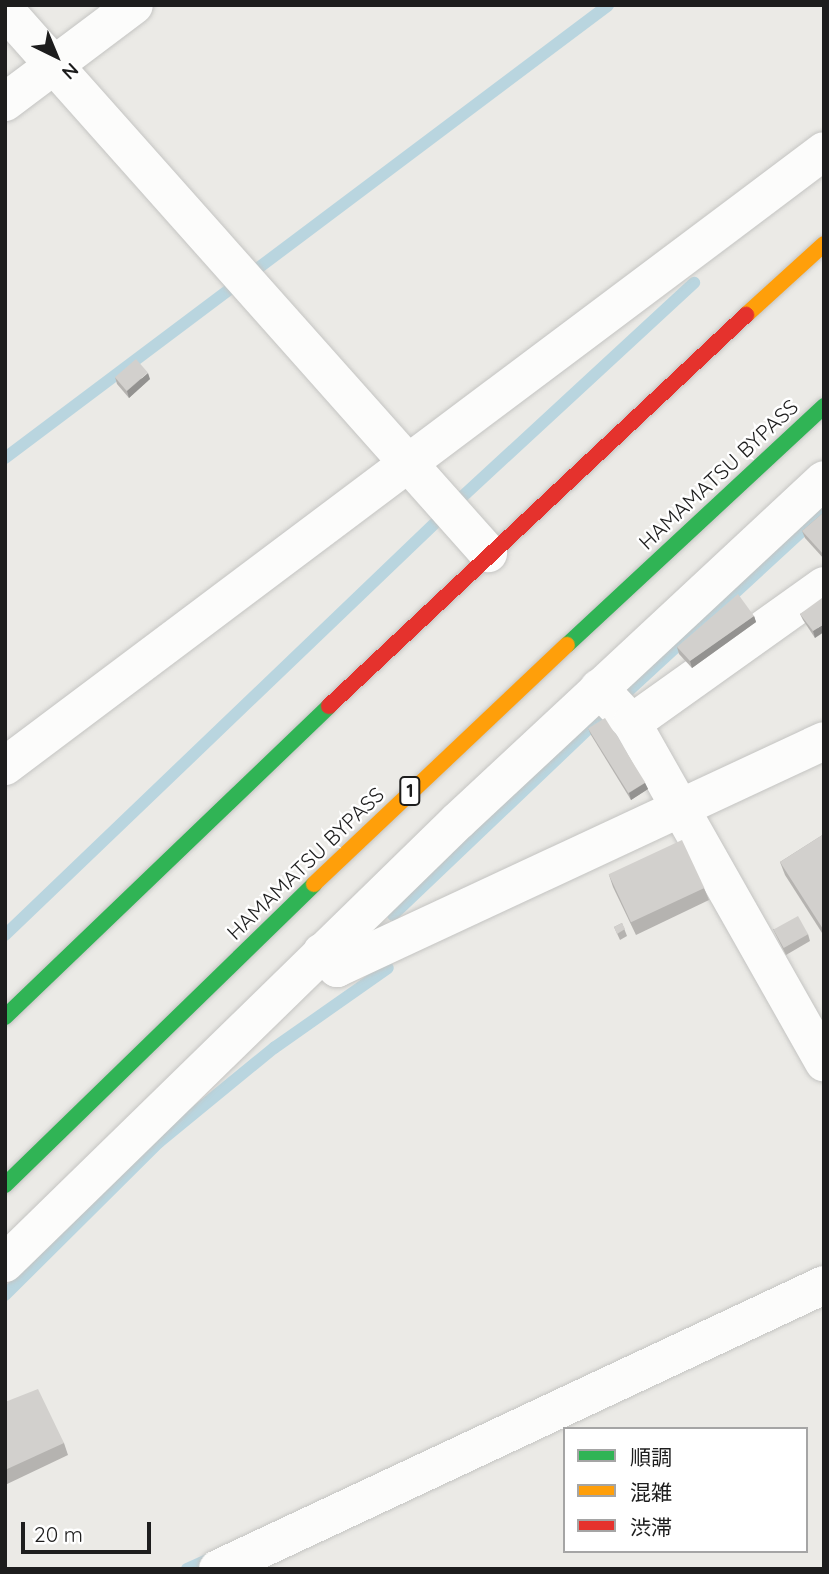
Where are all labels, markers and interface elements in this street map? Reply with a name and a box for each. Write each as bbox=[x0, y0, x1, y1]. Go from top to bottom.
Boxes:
north arrow bbox=[21, 21, 91, 91]
text: N bbox=[57, 58, 84, 85]
street label: HAMAMATSU BYPASS bbox=[633, 394, 803, 554]
road number: 1 bbox=[398, 776, 422, 806]
street label: HAMAMATSU BYPASS bbox=[221, 782, 389, 944]
legend bbox=[563, 1427, 808, 1553]
text: 順調 bbox=[630, 1444, 672, 1470]
text: 混雑 bbox=[630, 1479, 672, 1505]
scale bar bbox=[24, 1508, 154, 1552]
text: 渋滞 bbox=[630, 1514, 672, 1540]
text: 20 m bbox=[34, 1521, 83, 1547]

